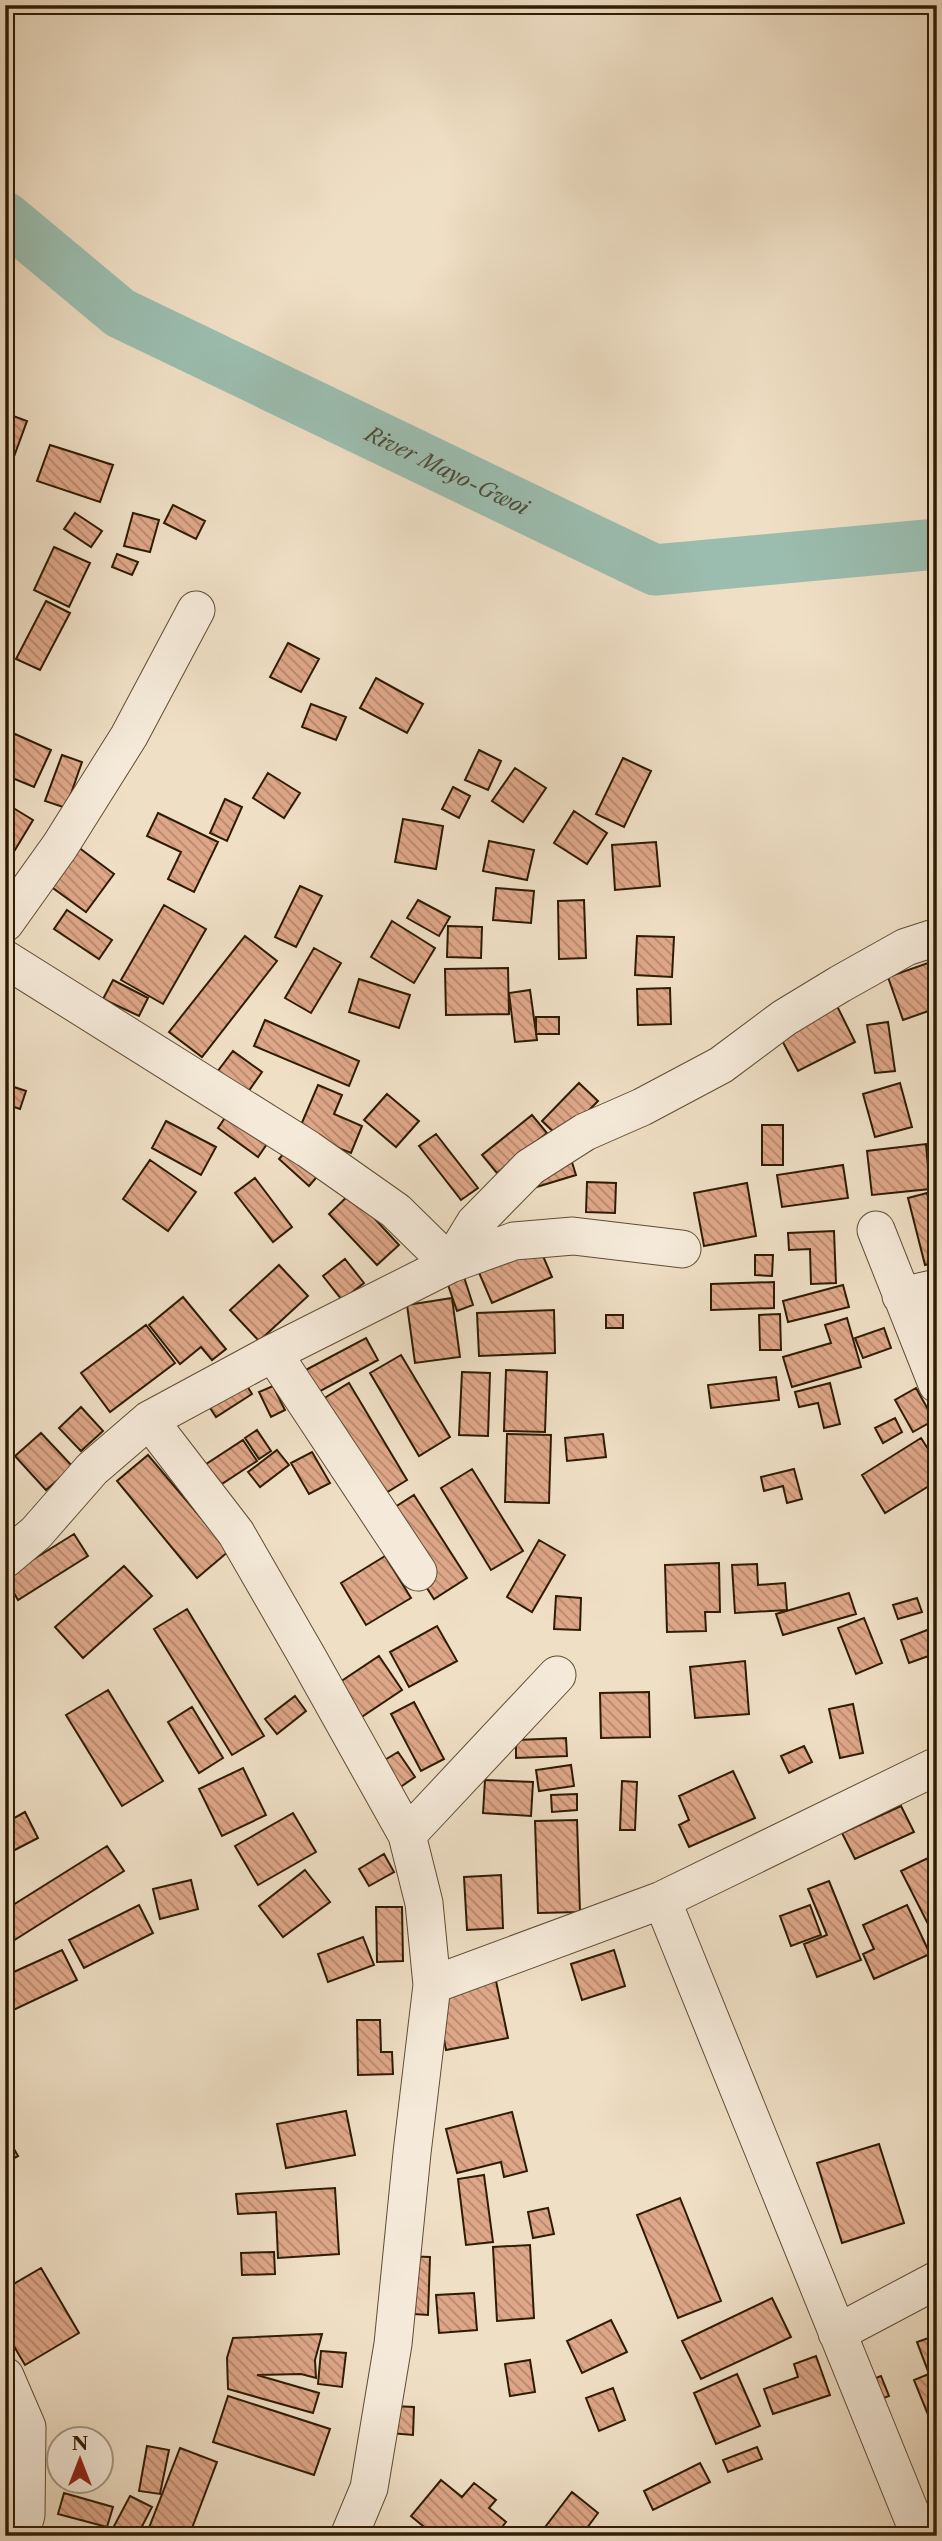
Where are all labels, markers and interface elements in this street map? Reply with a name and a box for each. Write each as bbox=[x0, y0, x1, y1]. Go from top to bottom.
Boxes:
water label: River Mayo-Gwoi bbox=[360, 420, 534, 521]
north arrow bbox=[46, 2426, 116, 2496]
text: N bbox=[72, 2432, 88, 2455]

